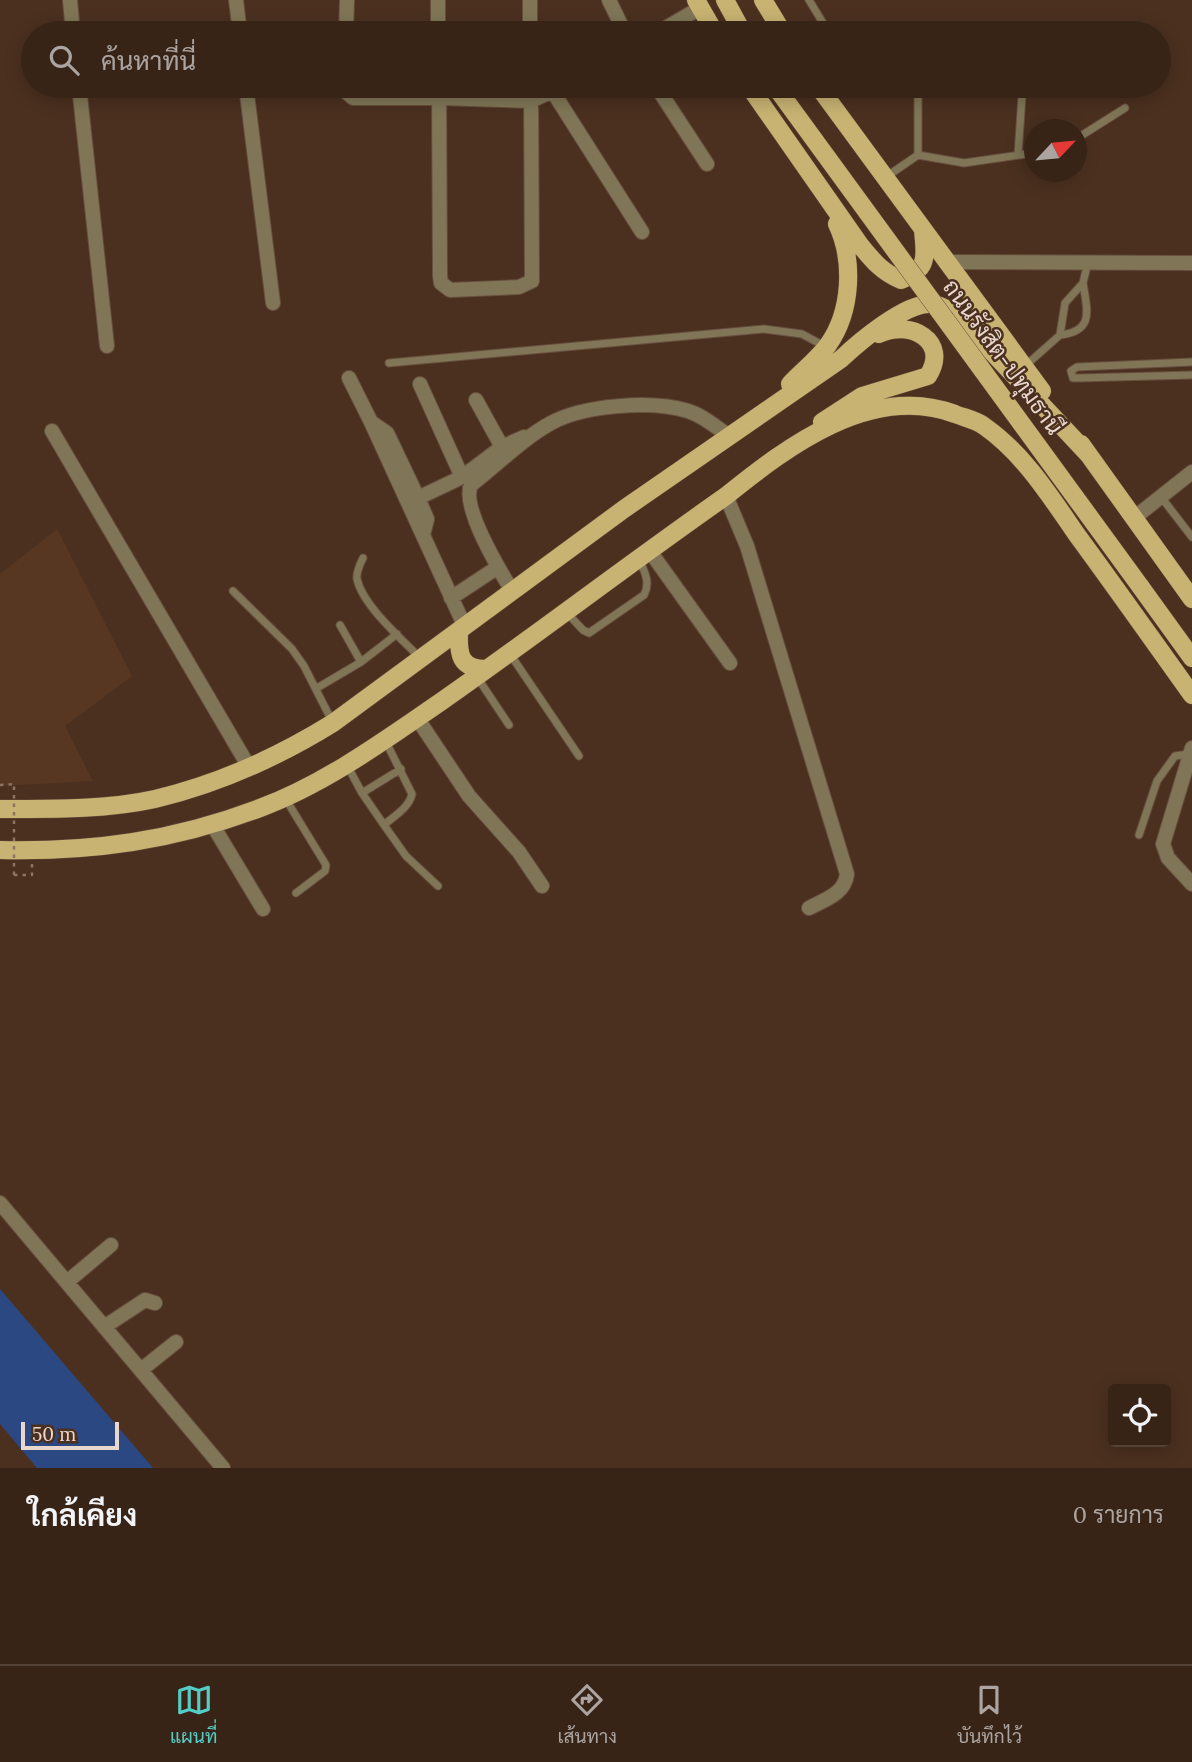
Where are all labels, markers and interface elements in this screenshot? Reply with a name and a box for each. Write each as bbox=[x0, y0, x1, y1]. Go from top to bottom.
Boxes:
search box bbox=[21, 21, 1171, 98]
icon: search bbox=[45, 41, 83, 79]
text: ค้นหาที่นี่ bbox=[101, 44, 196, 77]
north arrow bbox=[1024, 119, 1087, 182]
street label: ถนนรังสิต-ปทุมธานี bbox=[936, 273, 1070, 441]
map controls bbox=[1108, 1384, 1171, 1447]
button: locate bbox=[1108, 1384, 1171, 1447]
scale bar bbox=[21, 1419, 119, 1451]
text: 50 m bbox=[32, 1422, 76, 1446]
text: ใกล้เคียง bbox=[28, 1496, 137, 1534]
text: 0 รายการ bbox=[1073, 1500, 1164, 1529]
tab: แผนที่ bbox=[170, 1681, 217, 1748]
tab: เส้นทาง bbox=[558, 1681, 617, 1748]
tab: บันทึกไว้ bbox=[957, 1681, 1022, 1748]

